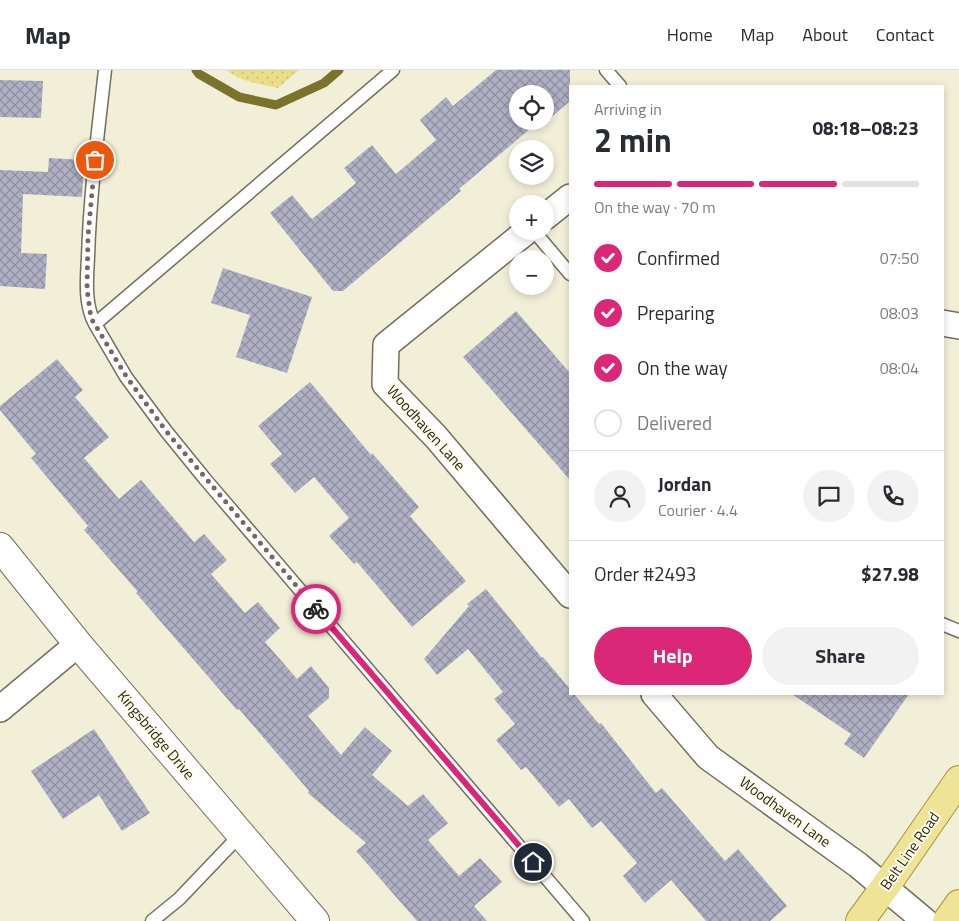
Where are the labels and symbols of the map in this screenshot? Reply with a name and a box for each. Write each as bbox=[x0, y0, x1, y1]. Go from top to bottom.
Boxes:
pin bbox=[74, 139, 116, 181]
street label: Woodhaven Lane bbox=[381, 380, 471, 476]
courier bbox=[291, 584, 341, 634]
street label: Kingsbridge Drive bbox=[112, 685, 201, 784]
street label: Woodhaven Lane bbox=[735, 770, 836, 853]
street label: Belt Line Road bbox=[874, 807, 945, 894]
pin bbox=[512, 841, 554, 883]

